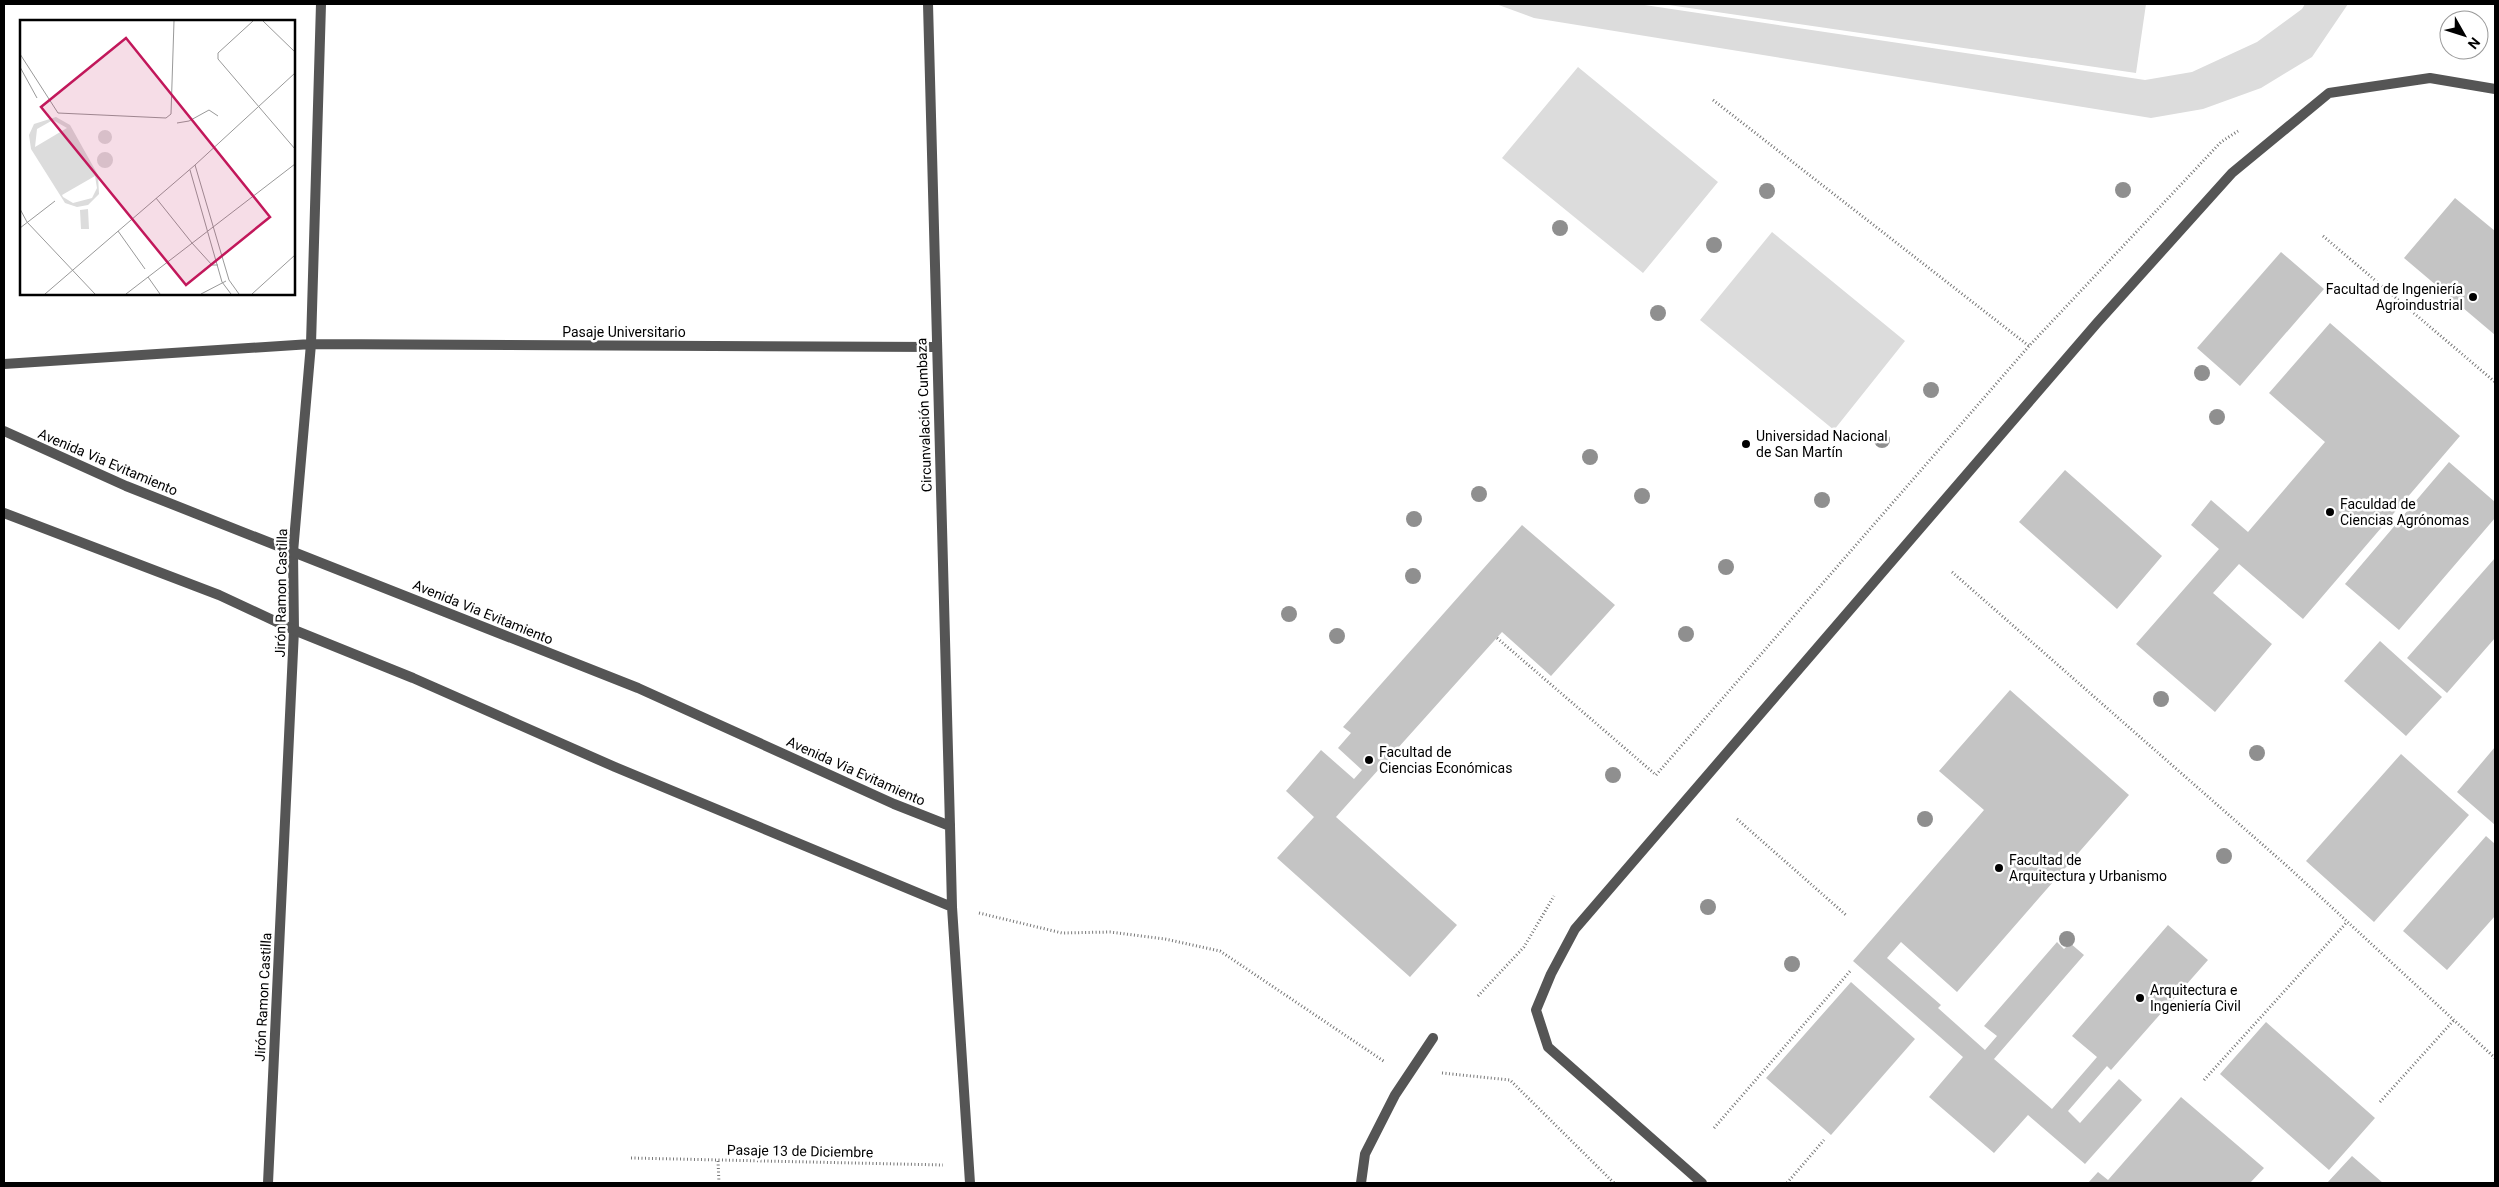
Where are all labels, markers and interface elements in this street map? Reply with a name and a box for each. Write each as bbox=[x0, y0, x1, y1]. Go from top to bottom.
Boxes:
north arrow bbox=[2439, 10, 2489, 60]
inset map bbox=[20, 20, 295, 295]
text: N bbox=[2465, 34, 2483, 52]
place label: Facultad de Ingeniería Agroindustrial bbox=[2326, 281, 2463, 313]
marker: Facultad de Ingeniería Agroindustrial bbox=[2467, 291, 2479, 303]
street label: Pasaje Universitario bbox=[562, 324, 686, 340]
street label: Circunvalación Cumbaza bbox=[913, 338, 935, 492]
street label: Avenida Via Evitamiento bbox=[36, 425, 180, 499]
place label: Universidad Nacional de San Martín bbox=[1756, 428, 1888, 460]
marker: Universidad Nacional de San Martín bbox=[1740, 438, 1752, 450]
place label: Faculdad de Ciencias Agrónomas bbox=[2340, 496, 2469, 528]
marker: Faculdad de Ciencias Agrónomas bbox=[2324, 506, 2336, 518]
street label: Jirón Ramon Castilla bbox=[272, 528, 290, 658]
street label: Avenida Via Evitamiento bbox=[411, 577, 555, 647]
street label: Avenida Via Evitamiento bbox=[784, 733, 928, 809]
place label: Facultad de Ciencias Económicas bbox=[1379, 744, 1512, 776]
marker: Facultad de Ciencias Económicas bbox=[1363, 754, 1375, 766]
place label: Facultad de Arquitectura y Urbanismo bbox=[2009, 852, 2167, 884]
marker: Facultad de Arquitectura y Urbanismo bbox=[1993, 862, 2005, 874]
street label: Jirón Ramon Castilla bbox=[252, 932, 274, 1062]
place label: Arquitectura e Ingeniería Civil bbox=[2150, 982, 2241, 1014]
marker: Arquitectura e Ingeniería Civil bbox=[2134, 992, 2146, 1004]
street label: Pasaje 13 de Diciembre bbox=[727, 1142, 873, 1160]

